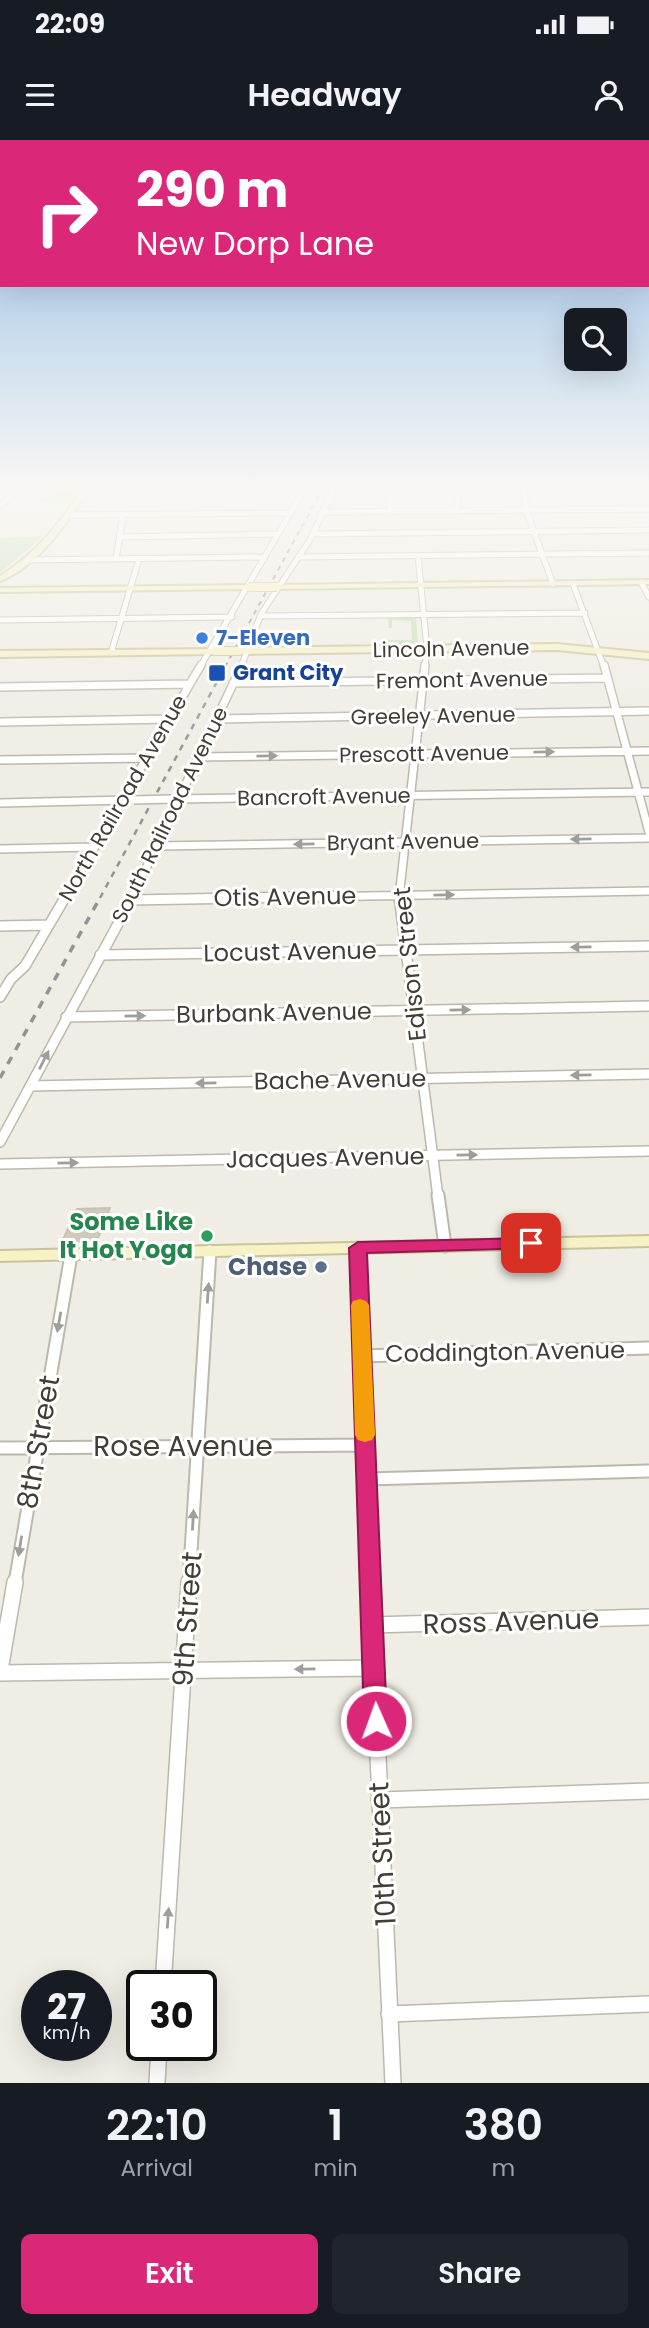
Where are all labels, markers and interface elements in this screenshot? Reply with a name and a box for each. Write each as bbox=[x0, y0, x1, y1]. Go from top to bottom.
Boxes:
text: 22:09 bbox=[35, 6, 105, 42]
text: Headway bbox=[247, 72, 402, 117]
icon: menu bbox=[21, 76, 59, 114]
icon: person bbox=[590, 76, 628, 114]
text: 290 m bbox=[136, 156, 288, 224]
icon: right bbox=[21, 168, 112, 259]
text: New Dorp Lane bbox=[136, 221, 374, 266]
map controls bbox=[564, 308, 627, 371]
button: search bbox=[564, 308, 627, 371]
place label: 7-Eleven bbox=[216, 623, 310, 652]
marker: 7-Eleven bbox=[194, 630, 210, 646]
street label: Lincoln Avenue bbox=[372, 633, 530, 664]
place label: Grant City bbox=[233, 658, 344, 687]
marker: Grant City bbox=[207, 663, 227, 683]
street label: Fremont Avenue bbox=[376, 664, 548, 695]
street label: North Railroad Avenue bbox=[51, 689, 194, 906]
street label: Greeley Avenue bbox=[350, 700, 516, 731]
street label: South Railroad Avenue bbox=[104, 702, 235, 928]
street label: Prescott Avenue bbox=[339, 738, 509, 769]
one-way arrow bbox=[533, 746, 555, 758]
one-way arrow bbox=[256, 750, 278, 762]
street label: Bancroft Avenue bbox=[237, 780, 411, 813]
street label: Bryant Avenue bbox=[327, 826, 479, 857]
one-way arrow bbox=[570, 834, 592, 845]
one-way arrow bbox=[293, 838, 315, 850]
street label: Otis Avenue bbox=[213, 879, 357, 914]
street label: Edison Street bbox=[385, 886, 434, 1043]
one-way arrow bbox=[433, 889, 455, 901]
street label: Locust Avenue bbox=[203, 933, 377, 970]
one-way arrow bbox=[570, 941, 592, 953]
street label: Burbank Avenue bbox=[176, 994, 372, 1031]
one-way arrow bbox=[449, 1004, 471, 1016]
one-way arrow bbox=[124, 1010, 146, 1022]
one-way arrow bbox=[37, 1050, 49, 1070]
street label: Bache Avenue bbox=[254, 1061, 426, 1098]
one-way arrow bbox=[570, 1070, 592, 1081]
one-way arrow bbox=[195, 1077, 217, 1089]
street label: Jacques Avenue bbox=[225, 1139, 425, 1176]
one-way arrow bbox=[456, 1149, 478, 1160]
one-way arrow bbox=[57, 1157, 79, 1169]
place label: Some Like It Hot Yoga bbox=[59, 1205, 193, 1266]
pin bbox=[501, 1213, 561, 1273]
icon: arrive bbox=[512, 1224, 550, 1262]
marker: Some Like It Hot Yoga bbox=[199, 1228, 215, 1244]
place label: Chase bbox=[228, 1250, 307, 1283]
marker: Chase bbox=[313, 1259, 329, 1275]
one-way arrow bbox=[202, 1282, 213, 1304]
one-way arrow bbox=[53, 1311, 64, 1333]
street label: Coddington Avenue bbox=[385, 1333, 625, 1370]
street label: 8th Street bbox=[8, 1372, 69, 1512]
street label: Rose Avenue bbox=[93, 1427, 273, 1466]
one-way arrow bbox=[188, 1509, 199, 1531]
one-way arrow bbox=[14, 1535, 25, 1557]
street label: 9th Street bbox=[163, 1550, 212, 1688]
street label: Ross Avenue bbox=[422, 1599, 600, 1644]
one-way arrow bbox=[294, 1663, 316, 1675]
position arrow bbox=[339, 1684, 413, 1758]
street label: 10th Street bbox=[359, 1781, 406, 1927]
one-way arrow bbox=[163, 1907, 174, 1929]
speed limit sign: 30 bbox=[126, 1970, 217, 2061]
text: 27 bbox=[47, 1982, 86, 2031]
text: km/h bbox=[43, 2020, 90, 2045]
text: 22:10 bbox=[106, 2096, 208, 2155]
text: 1 bbox=[328, 2096, 343, 2155]
text: 380 bbox=[464, 2096, 543, 2155]
text: Arrival bbox=[121, 2152, 193, 2184]
text: min bbox=[314, 2152, 358, 2184]
text: m bbox=[491, 2152, 515, 2184]
button: Exit bbox=[21, 2234, 318, 2314]
button: Share bbox=[332, 2234, 628, 2314]

